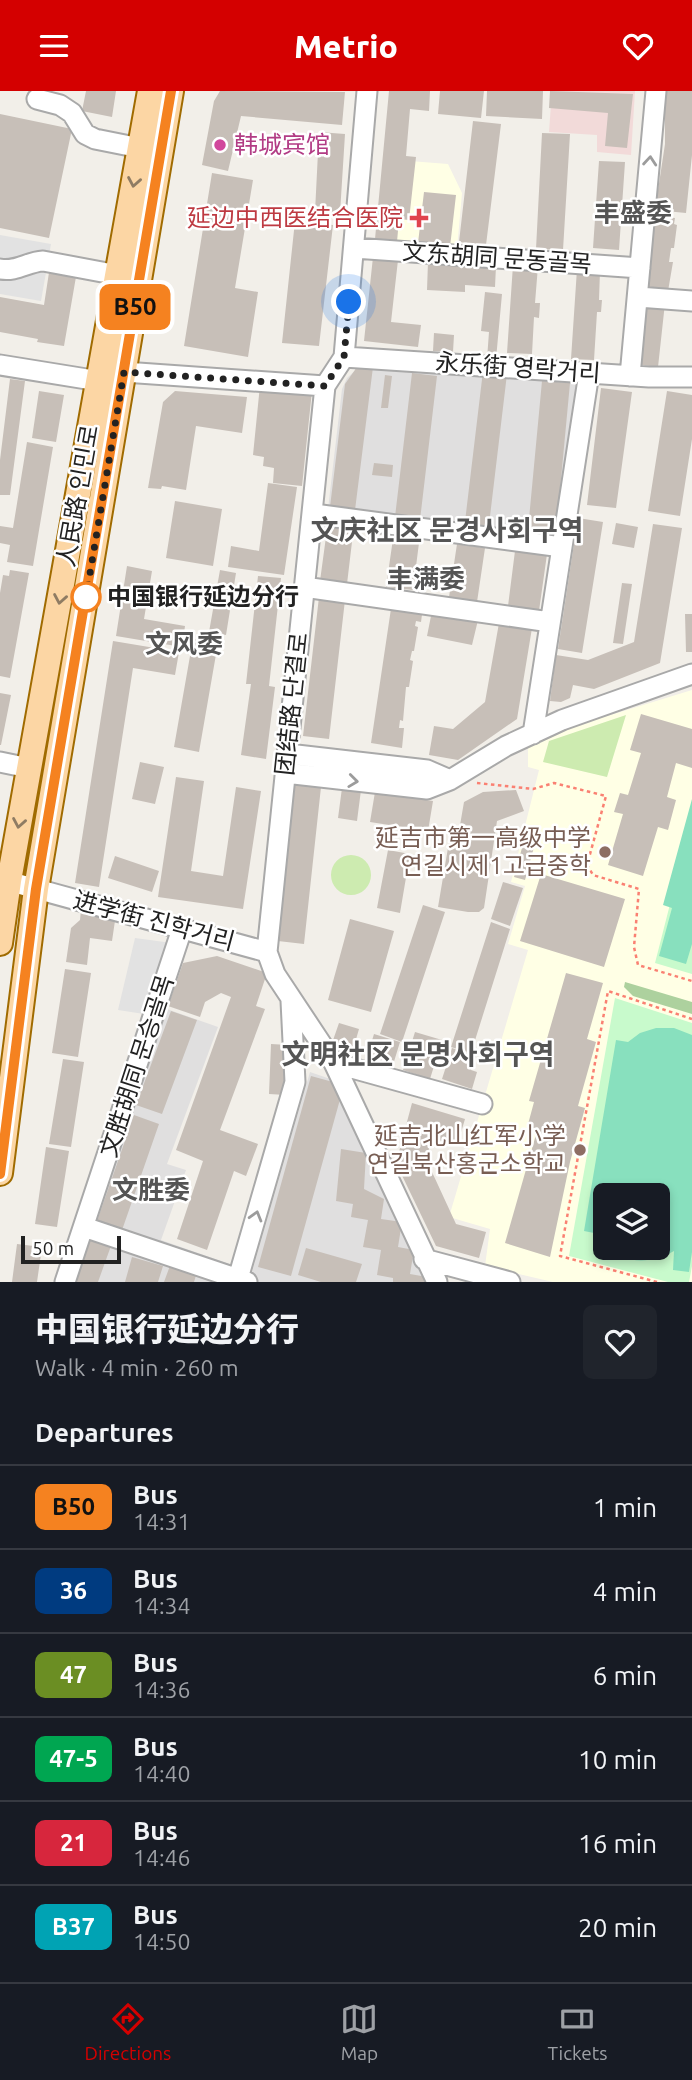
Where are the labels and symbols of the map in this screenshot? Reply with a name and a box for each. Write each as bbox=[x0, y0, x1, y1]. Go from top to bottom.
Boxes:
place label: 韩城宾馆 bbox=[234, 131, 330, 158]
marker: 韩城宾馆 bbox=[212, 137, 228, 153]
one-way arrow bbox=[642, 155, 657, 166]
one-way arrow bbox=[127, 176, 142, 188]
district label: 丰盛委 bbox=[594, 198, 672, 227]
place label: 延边中西医结合医院 bbox=[187, 204, 403, 231]
marker: 延边中西医结合医院 bbox=[409, 208, 429, 228]
street label: 文东胡同 문동골목 bbox=[401, 237, 593, 278]
line badge: B50 bbox=[95, 284, 175, 330]
your location bbox=[331, 284, 366, 319]
street label: 永乐街 영락거리 bbox=[434, 348, 602, 387]
street label: 人民路 인민로 bbox=[52, 423, 103, 569]
district label: 文庆社区 문경사회구역 bbox=[310, 514, 584, 545]
district label: 丰满委 bbox=[387, 564, 465, 593]
marker: 中国银行延边分行 bbox=[71, 582, 101, 612]
place label: 中国银行延边分行 bbox=[107, 583, 299, 610]
one-way arrow bbox=[53, 593, 68, 605]
district label: 文风委 bbox=[145, 629, 223, 658]
street label: 团结路 단결로 bbox=[271, 631, 312, 777]
one-way arrow bbox=[347, 773, 359, 788]
one-way arrow bbox=[12, 817, 27, 829]
place label: 延吉市第一高级中学 연길시제1고급중학 bbox=[375, 824, 591, 879]
marker: 延吉市第一高级中学 연길시제1고급중학 bbox=[597, 844, 613, 860]
street label: 进学街 진학거리 bbox=[71, 886, 238, 955]
street label: 文胜胡同 문승골목 bbox=[94, 971, 179, 1160]
district label: 文明社区 문명사회구역 bbox=[281, 1038, 555, 1069]
place label: 延吉北山红军小学 연길북산홍군소학교 bbox=[367, 1122, 566, 1177]
marker: 延吉北山红军小学 연길북산홍군소학교 bbox=[572, 1142, 588, 1158]
district label: 文胜委 bbox=[112, 1175, 190, 1204]
one-way arrow bbox=[248, 1211, 262, 1223]
scale bar bbox=[21, 1233, 121, 1265]

